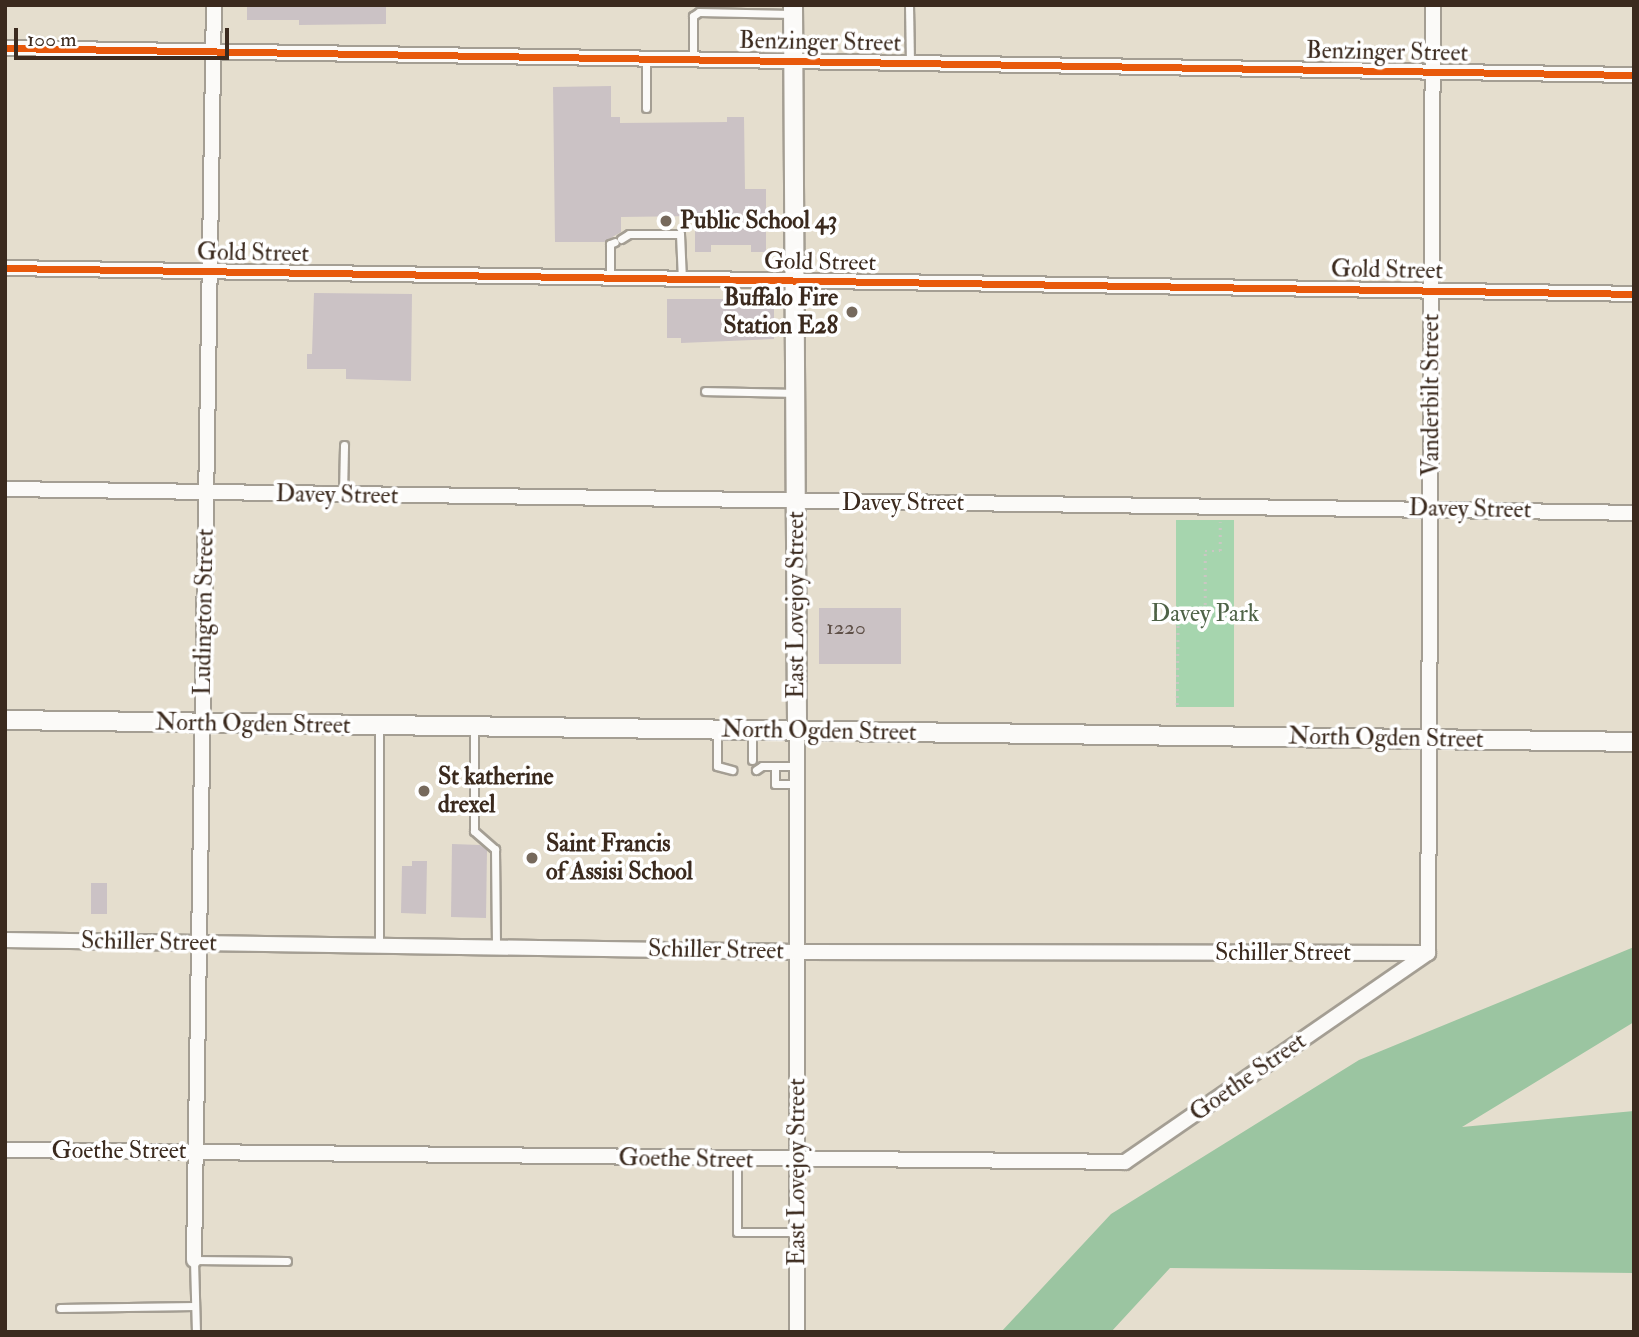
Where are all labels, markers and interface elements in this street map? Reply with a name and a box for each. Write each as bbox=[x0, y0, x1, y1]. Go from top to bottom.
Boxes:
scale bar bbox=[18, 14, 233, 58]
text: 100 m bbox=[27, 26, 77, 53]
street label: Benzinger Street bbox=[739, 26, 901, 58]
street label: Benzinger Street bbox=[1306, 36, 1468, 68]
place label: Public School 43 bbox=[680, 207, 837, 235]
marker: Public School 43 bbox=[658, 213, 674, 229]
street label: Gold Street bbox=[197, 238, 309, 268]
street label: Gold Street bbox=[764, 247, 876, 277]
street label: Gold Street bbox=[1331, 255, 1443, 285]
place label: Buffalo Fire Station E28 bbox=[723, 284, 838, 340]
marker: Buffalo Fire Station E28 bbox=[844, 304, 860, 320]
street label: Vanderbilt Street bbox=[1417, 314, 1445, 476]
street label: Davey Street bbox=[275, 480, 399, 510]
street label: Davey Street bbox=[842, 489, 964, 517]
street label: Davey Street bbox=[1408, 494, 1532, 524]
street label: East Lovejoy Street bbox=[782, 511, 810, 699]
street label: Ludington Street bbox=[188, 528, 220, 696]
park label: Davey Park bbox=[1151, 600, 1259, 628]
house number: 1220 bbox=[826, 615, 866, 641]
street label: North Ogden Street bbox=[155, 708, 351, 740]
street label: North Ogden Street bbox=[721, 715, 917, 747]
street label: North Ogden Street bbox=[1288, 722, 1484, 754]
place label: St katherine drexel bbox=[438, 763, 553, 819]
marker: St katherine drexel bbox=[416, 783, 432, 799]
place label: Saint Francis of Assisi School bbox=[546, 830, 693, 886]
marker: Saint Francis of Assisi School bbox=[524, 850, 540, 866]
street label: Schiller Street bbox=[81, 926, 217, 958]
street label: Schiller Street bbox=[648, 934, 784, 966]
street label: Schiller Street bbox=[1215, 939, 1351, 967]
street label: Goethe Street bbox=[1184, 1026, 1312, 1128]
street label: East Lovejoy Street bbox=[783, 1078, 811, 1266]
street label: Goethe Street bbox=[51, 1137, 187, 1165]
street label: Goethe Street bbox=[618, 1143, 754, 1175]

